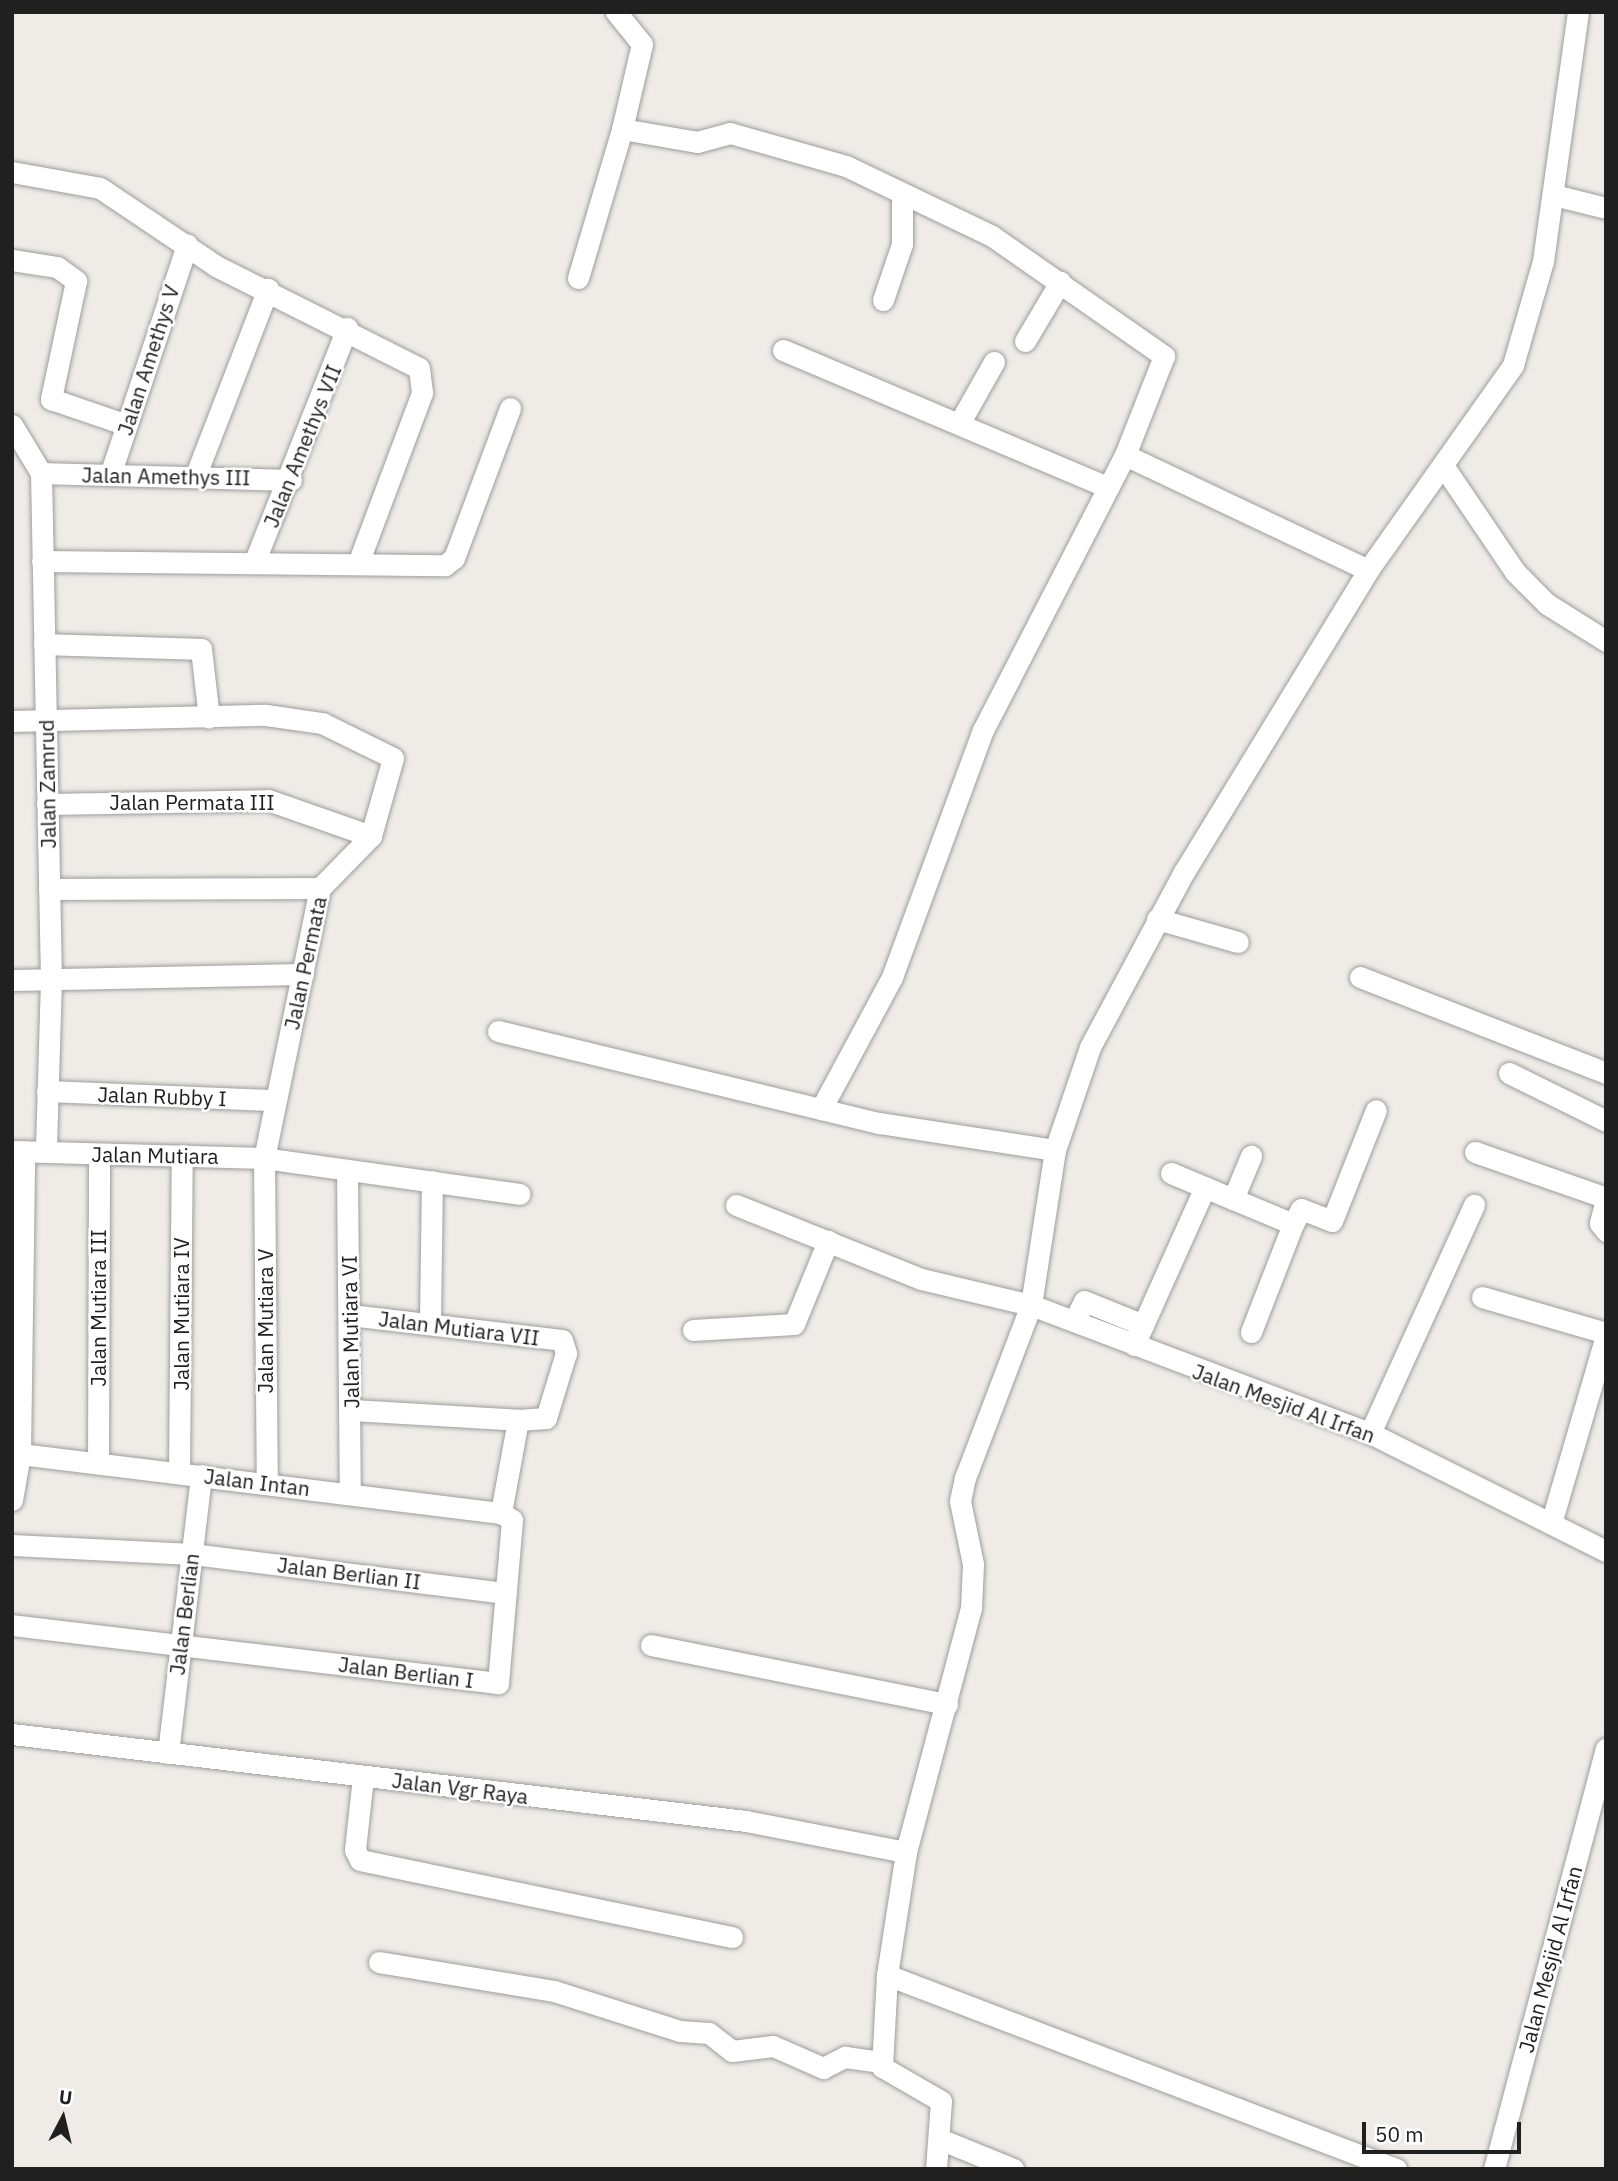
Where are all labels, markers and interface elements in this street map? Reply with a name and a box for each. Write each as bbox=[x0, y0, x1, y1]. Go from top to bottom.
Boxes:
street label: Jalan Amethys V bbox=[112, 282, 184, 438]
street label: Jalan Amethys VII bbox=[258, 361, 346, 531]
street label: Jalan Amethys III bbox=[81, 462, 251, 490]
street label: Jalan Zamrud bbox=[33, 719, 61, 849]
street label: Jalan Permata III bbox=[109, 789, 275, 815]
street label: Jalan Permata bbox=[279, 894, 331, 1032]
street label: Jalan Rubby I bbox=[97, 1081, 227, 1111]
street label: Jalan Mutiara bbox=[91, 1141, 219, 1169]
street label: Jalan Mutiara III bbox=[85, 1229, 111, 1387]
street label: Jalan Mutiara IV bbox=[168, 1237, 194, 1391]
street label: Jalan Mutiara V bbox=[252, 1248, 278, 1394]
street label: Jalan Mutiara VI bbox=[336, 1255, 364, 1409]
street label: Jalan Mutiara VII bbox=[377, 1306, 541, 1350]
street label: Jalan Mesjid Al Irfan bbox=[1189, 1358, 1379, 1448]
street label: Jalan Intan bbox=[203, 1463, 311, 1501]
street label: Jalan Berlian bbox=[164, 1552, 204, 1676]
street label: Jalan Berlian II bbox=[276, 1552, 422, 1594]
street label: Jalan Berlian I bbox=[337, 1651, 475, 1693]
street label: Jalan Vgr Raya bbox=[390, 1767, 530, 1809]
street label: Jalan Mesjid Al Irfan bbox=[1513, 1863, 1587, 2055]
north arrow bbox=[28, 2083, 98, 2153]
text: U bbox=[58, 2084, 74, 2110]
scale bar bbox=[1366, 2108, 1525, 2152]
text: 50 m bbox=[1375, 2120, 1424, 2148]

